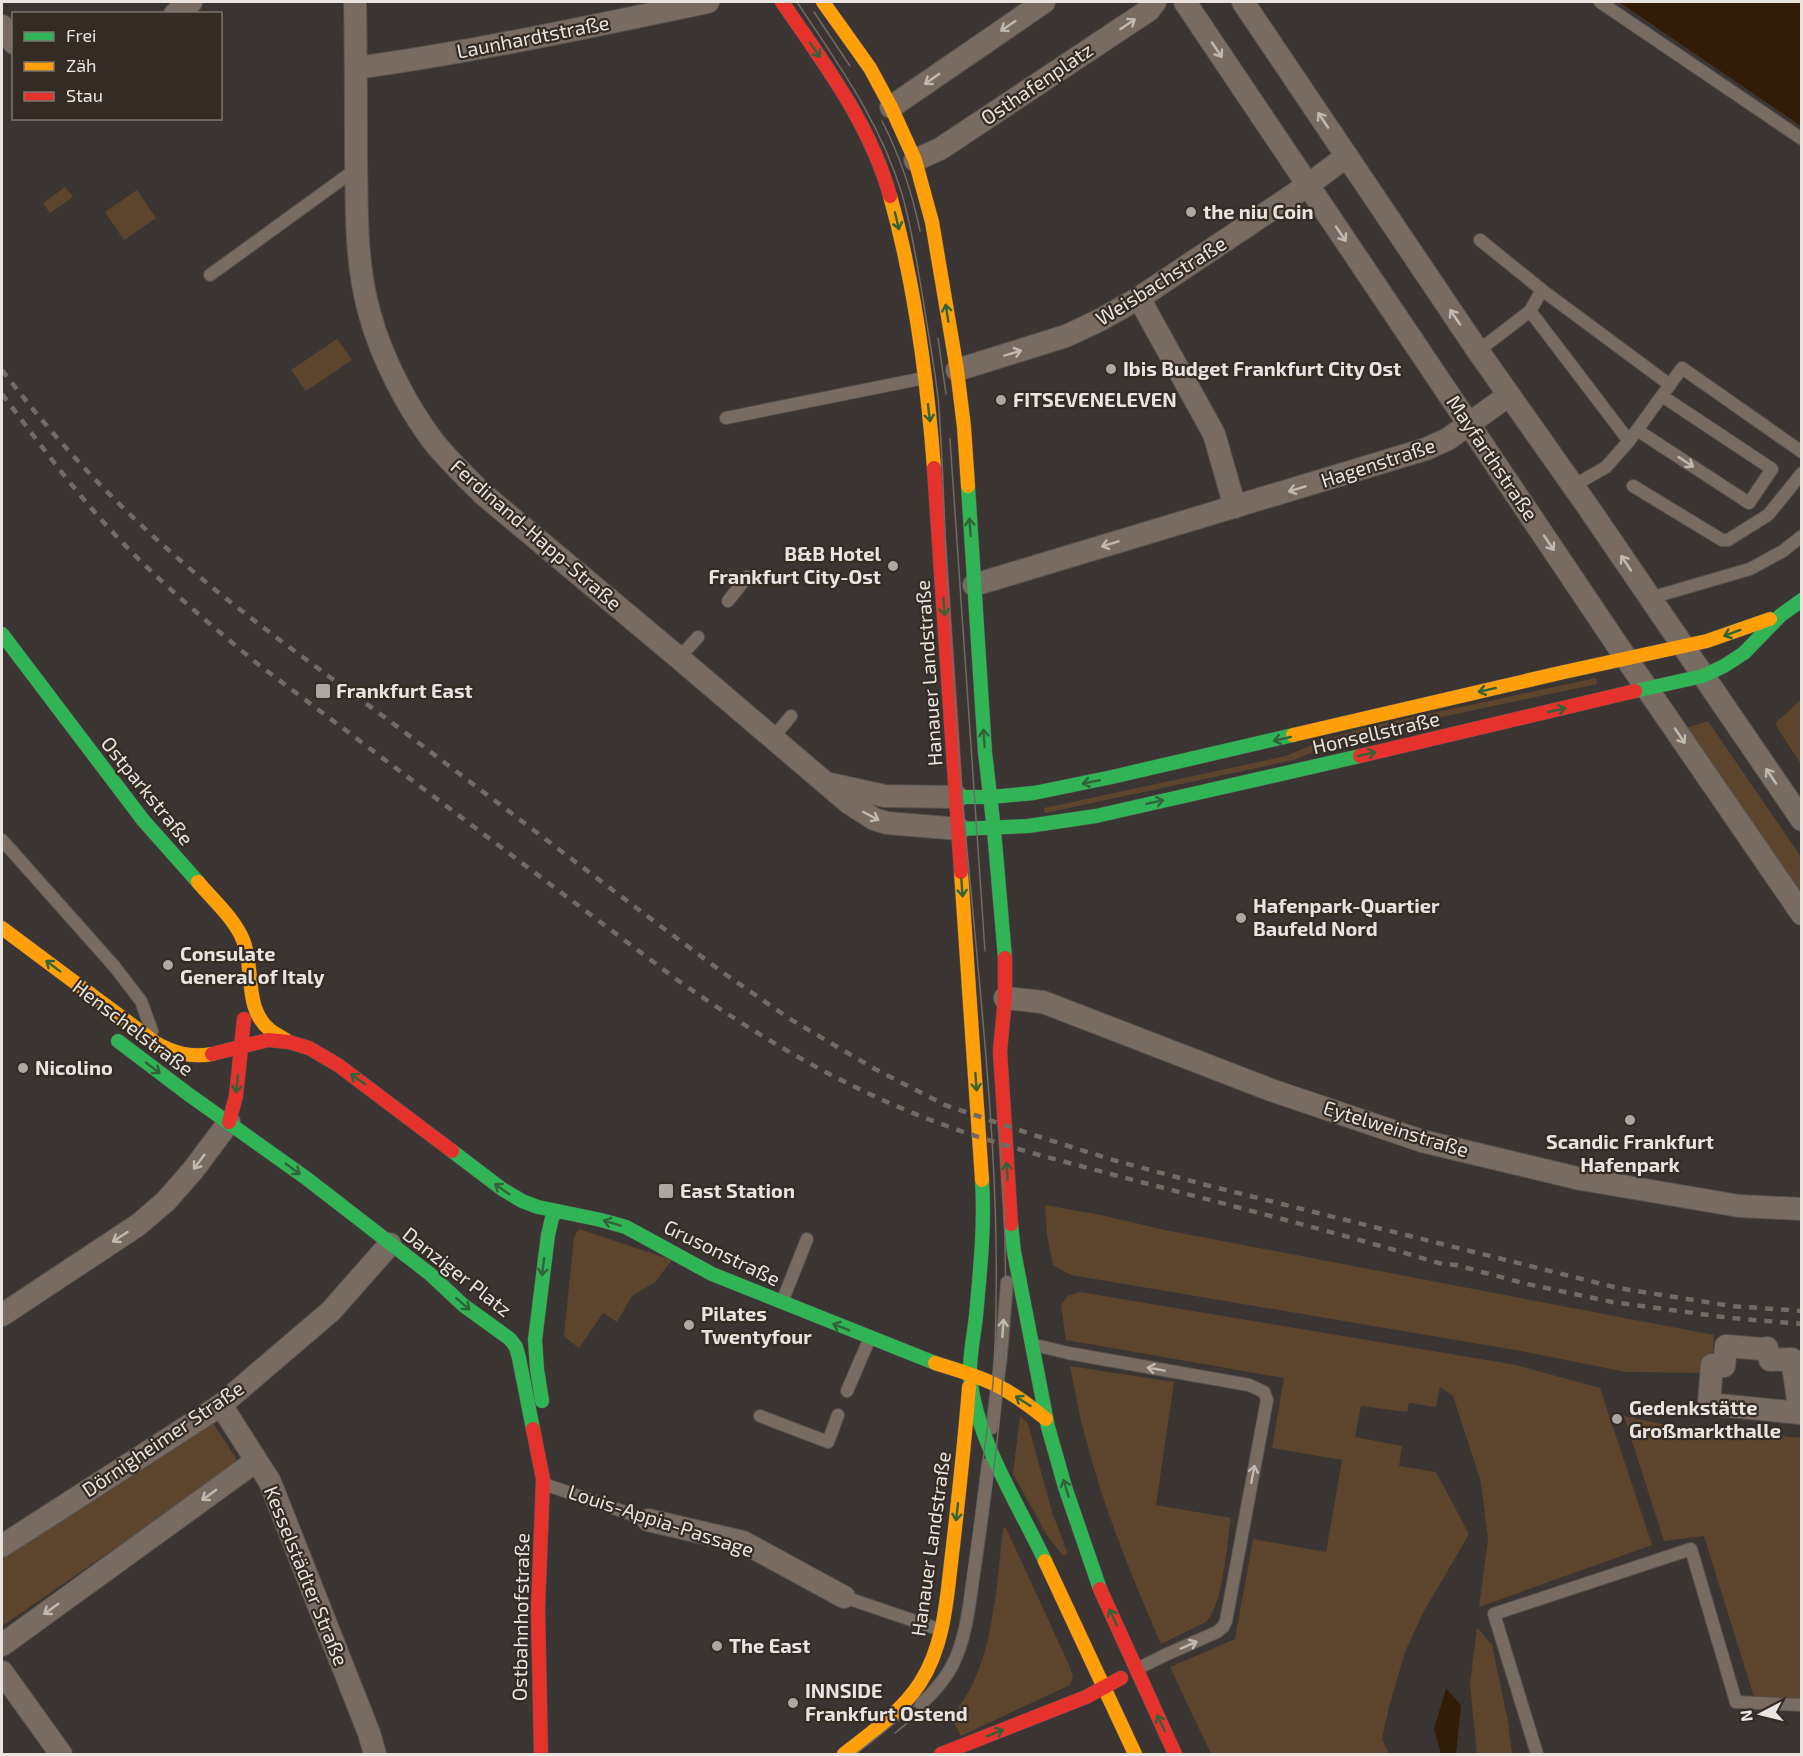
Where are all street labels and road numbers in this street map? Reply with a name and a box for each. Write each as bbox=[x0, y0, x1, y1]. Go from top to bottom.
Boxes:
street label: Launhardtstraße bbox=[455, 9, 611, 63]
street label: Osthafenplatz bbox=[976, 37, 1097, 129]
street label: Weisbachstraße bbox=[1091, 230, 1230, 330]
street label: Mayfarthstraße bbox=[1442, 390, 1544, 525]
street label: Hagenstraße bbox=[1317, 432, 1438, 492]
street label: Ferdinand-Happ-Straße bbox=[446, 454, 627, 615]
street label: Hanauer Landstraße bbox=[910, 579, 946, 767]
street label: Honsellstraße bbox=[1310, 706, 1442, 758]
street label: Ostparkstraße bbox=[97, 731, 199, 850]
street label: Henschelstraße bbox=[68, 974, 199, 1080]
street label: Eytelweinstraße bbox=[1321, 1095, 1472, 1162]
street label: Grusonstraße bbox=[660, 1214, 784, 1291]
street label: Danziger Platz bbox=[398, 1221, 517, 1321]
street label: Dörnigheimer Straße bbox=[77, 1375, 248, 1501]
street label: Hanauer Landstraße bbox=[905, 1450, 955, 1638]
street label: Louis-Appia-Passage bbox=[566, 1479, 757, 1561]
street label: Kesselstädter Straße bbox=[260, 1482, 354, 1669]
street label: Ostbahnhofstraße bbox=[507, 1533, 533, 1701]

